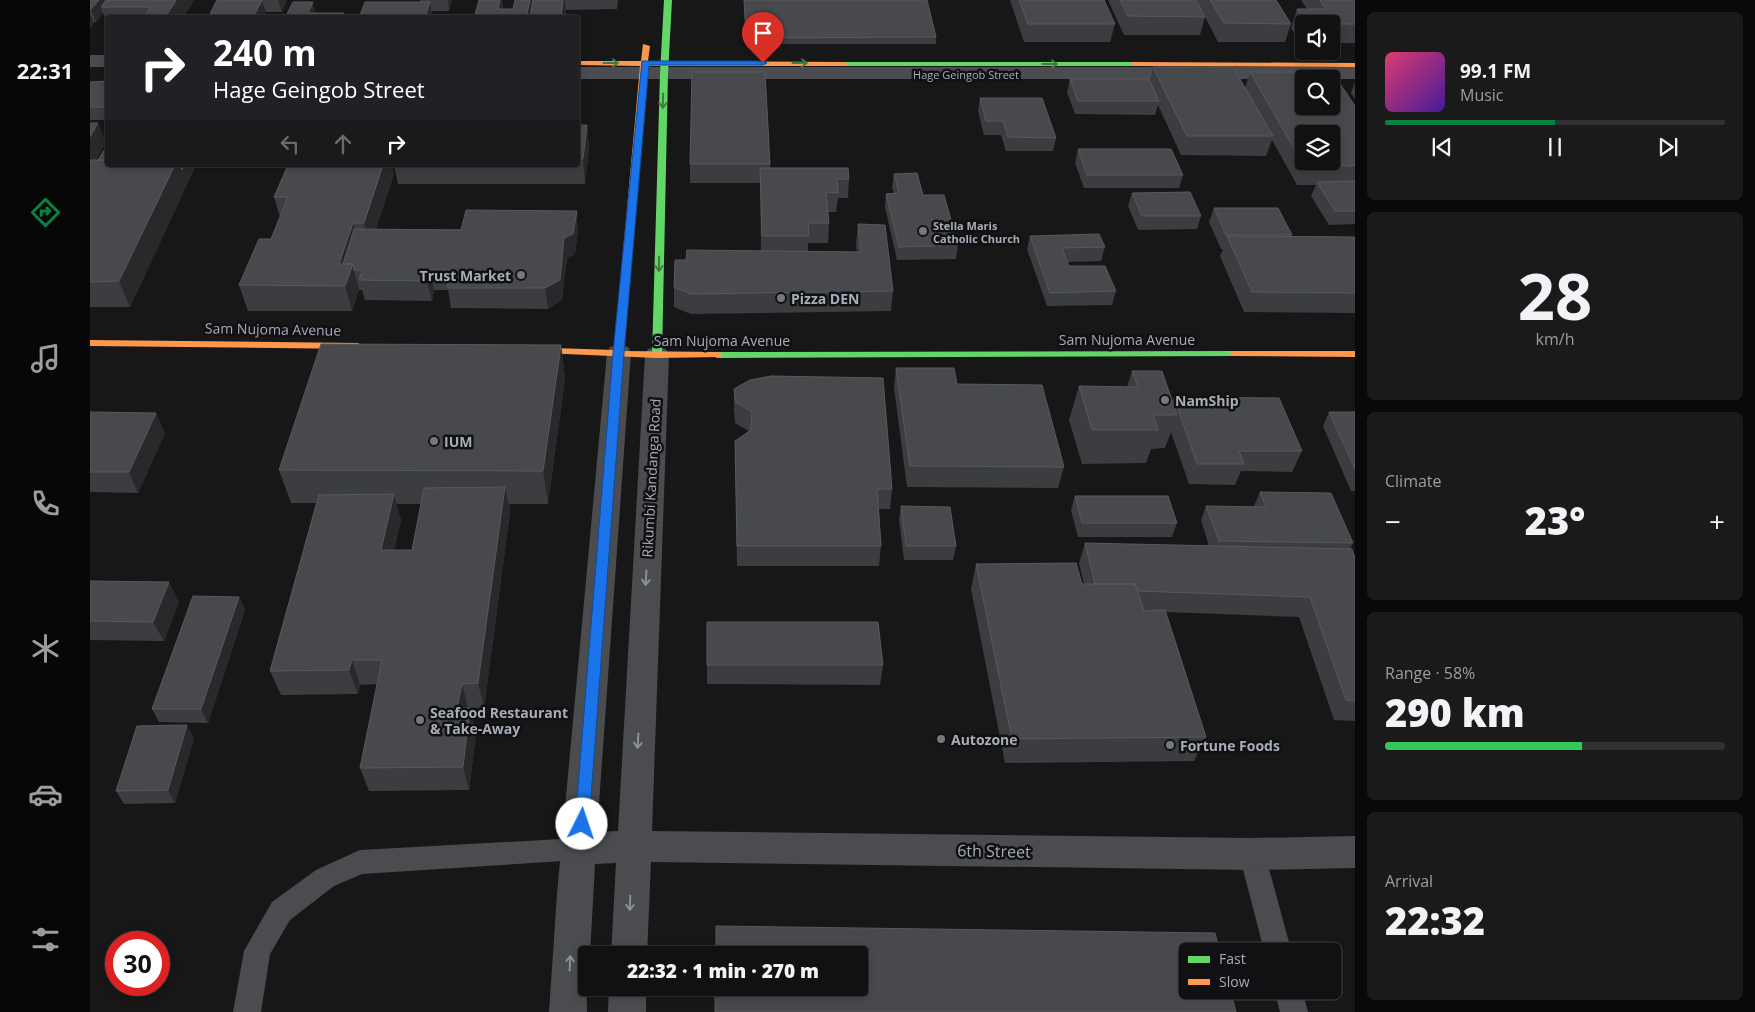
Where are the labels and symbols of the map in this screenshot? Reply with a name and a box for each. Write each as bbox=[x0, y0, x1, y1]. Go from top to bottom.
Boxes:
pin bbox=[742, 12, 784, 63]
one-way arrow bbox=[603, 58, 619, 68]
one-way arrow bbox=[792, 58, 808, 68]
one-way arrow bbox=[1042, 59, 1058, 69]
street label: Hage Geingob Street bbox=[913, 67, 1019, 82]
one-way arrow bbox=[658, 92, 668, 109]
place label: Stella Maris Catholic Church bbox=[933, 218, 1020, 246]
marker: Stella Maris Catholic Church bbox=[917, 225, 929, 237]
one-way arrow bbox=[655, 255, 664, 271]
place label: Trust Market bbox=[420, 266, 511, 285]
marker: Trust Market bbox=[515, 269, 527, 281]
place label: Pizza DEN bbox=[791, 289, 859, 308]
marker: Pizza DEN bbox=[775, 292, 787, 304]
street label: Sam Nujoma Avenue bbox=[205, 318, 341, 340]
street label: Sam Nujoma Avenue bbox=[1059, 330, 1195, 349]
street label: Sam Nujoma Avenue bbox=[654, 331, 790, 350]
place label: NamShip bbox=[1175, 391, 1239, 410]
marker: NamShip bbox=[1159, 394, 1171, 406]
street label: Rikumbi Kandanga Road bbox=[637, 398, 665, 558]
place label: IUM bbox=[444, 432, 472, 451]
marker: IUM bbox=[428, 435, 440, 447]
one-way arrow bbox=[641, 570, 651, 586]
place label: Seafood Restaurant & Take-Away bbox=[430, 703, 568, 738]
marker: Seafood Restaurant & Take-Away bbox=[414, 714, 426, 726]
place label: Autozone bbox=[951, 730, 1018, 749]
one-way arrow bbox=[633, 732, 642, 748]
marker: Autozone bbox=[935, 733, 947, 745]
place label: Fortune Foods bbox=[1180, 736, 1280, 755]
marker: Fortune Foods bbox=[1164, 739, 1176, 751]
position arrow bbox=[555, 797, 607, 849]
street label: 6th Street bbox=[957, 839, 1031, 863]
one-way arrow bbox=[626, 895, 635, 911]
speed limit sign: 30 bbox=[105, 931, 170, 996]
legend bbox=[1178, 942, 1342, 1000]
text: Fast bbox=[1219, 949, 1246, 968]
one-way arrow bbox=[566, 956, 575, 972]
text: Slow bbox=[1219, 972, 1250, 991]

